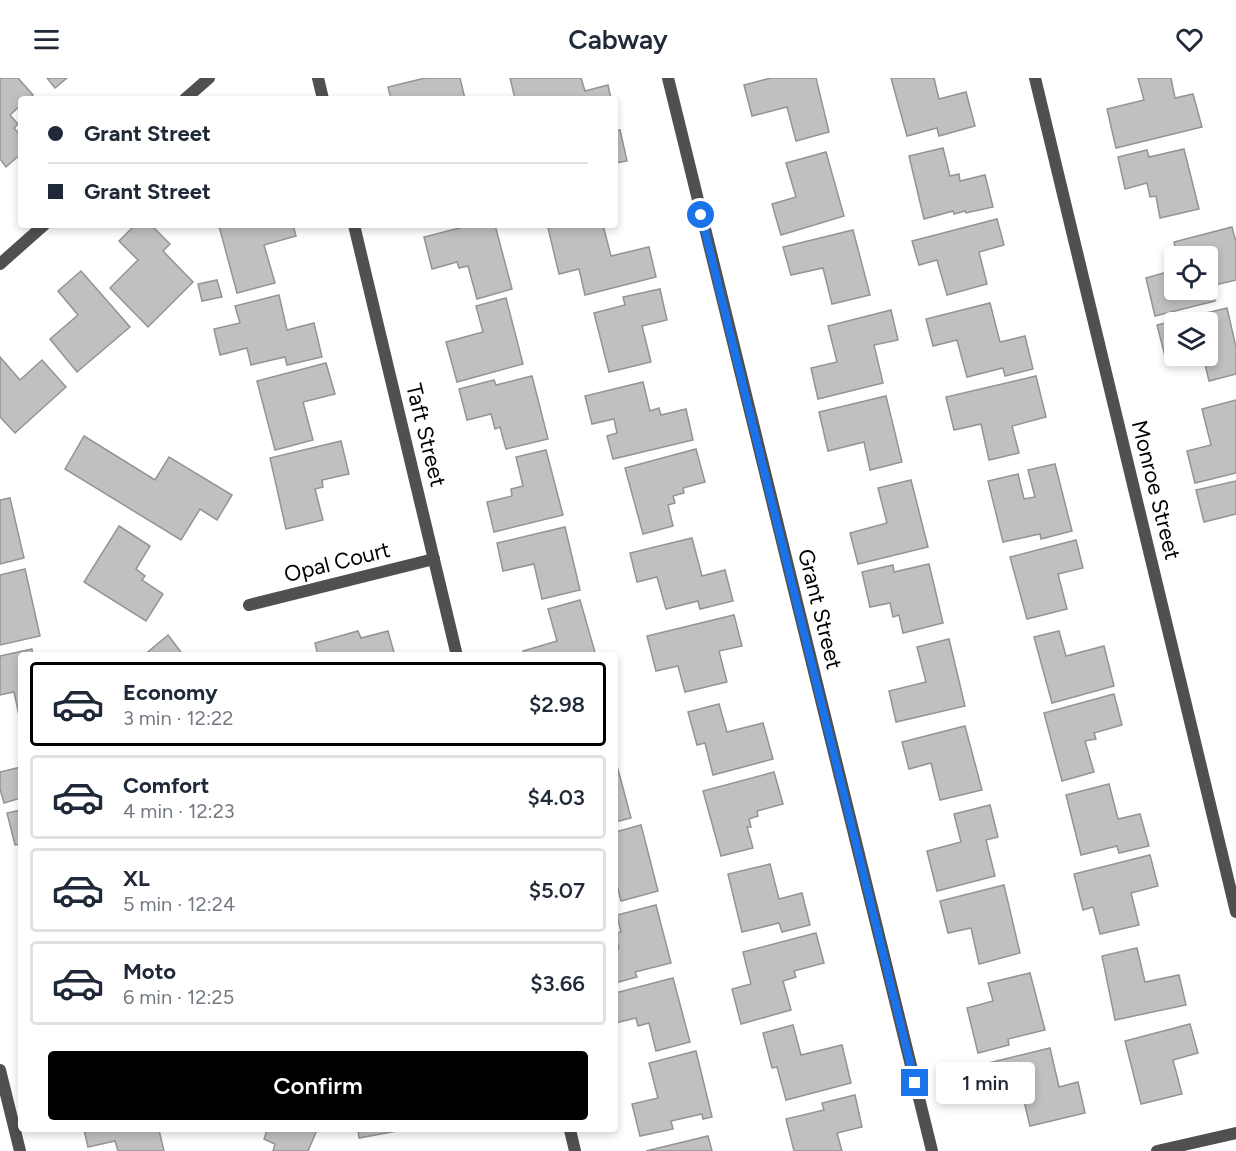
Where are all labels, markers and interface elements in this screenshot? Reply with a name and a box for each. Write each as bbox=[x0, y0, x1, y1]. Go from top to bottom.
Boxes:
icon: menu bbox=[30, 23, 63, 56]
text: Cabway bbox=[568, 23, 668, 56]
icon: heart bbox=[1173, 23, 1206, 56]
text: Grant Street bbox=[84, 120, 211, 147]
text: Grant Street bbox=[84, 178, 211, 205]
route start bbox=[687, 201, 714, 228]
map controls bbox=[1164, 246, 1218, 366]
button: locate bbox=[1164, 246, 1218, 300]
button: layers bbox=[1164, 312, 1218, 366]
street label: Taft Street bbox=[400, 381, 452, 489]
street label: Monroe Street bbox=[1126, 417, 1186, 563]
street label: Opal Court bbox=[281, 536, 393, 588]
street label: Grant Street bbox=[792, 546, 848, 672]
icon: car bbox=[51, 677, 105, 731]
text: Economy bbox=[123, 679, 218, 706]
text: $2.98 bbox=[529, 691, 585, 718]
text: 3 min · 12:22 bbox=[123, 706, 233, 730]
icon: car bbox=[51, 770, 105, 824]
text: Comfort bbox=[123, 772, 209, 799]
text: $4.03 bbox=[527, 784, 585, 811]
text: 4 min · 12:23 bbox=[123, 799, 235, 823]
icon: car bbox=[51, 863, 105, 917]
text: XL bbox=[123, 865, 150, 892]
text: $5.07 bbox=[529, 877, 585, 904]
text: 5 min · 12:24 bbox=[123, 892, 235, 916]
icon: car bbox=[51, 956, 105, 1010]
text: Moto bbox=[123, 958, 176, 985]
text: $3.66 bbox=[530, 970, 585, 997]
text: 6 min · 12:25 bbox=[123, 985, 234, 1009]
button: Confirm bbox=[48, 1051, 588, 1120]
callout: 1 min bbox=[936, 1062, 1035, 1104]
route end bbox=[901, 1069, 928, 1096]
text: 1 min bbox=[962, 1071, 1009, 1095]

